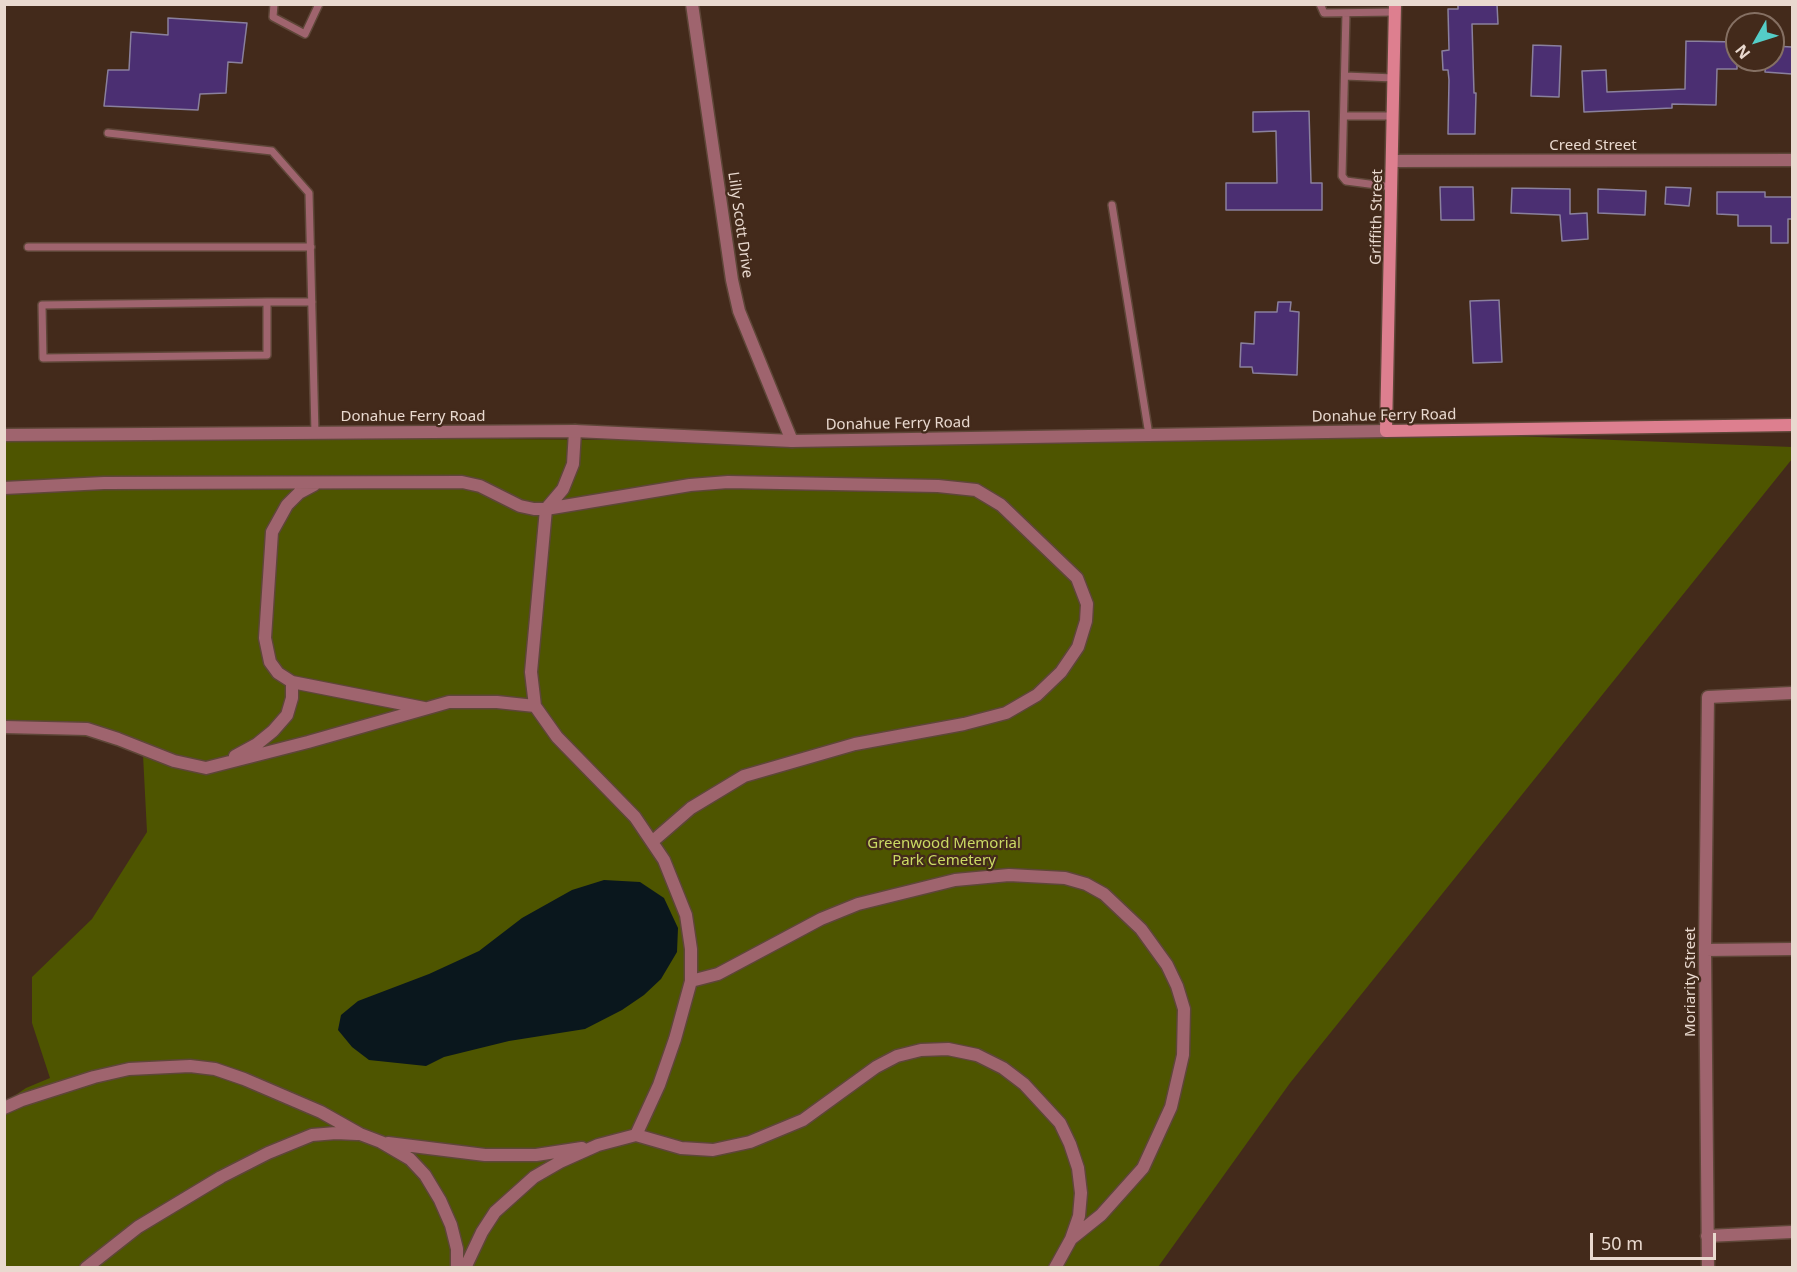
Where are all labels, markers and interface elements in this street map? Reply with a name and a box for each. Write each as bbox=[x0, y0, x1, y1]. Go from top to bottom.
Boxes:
north arrow bbox=[1725, 12, 1785, 72]
text: N bbox=[1730, 40, 1755, 64]
street label: Creed Street bbox=[1549, 137, 1637, 155]
street label: Griffith Street bbox=[1367, 169, 1387, 265]
street label: Lilly Scott Drive bbox=[724, 171, 756, 279]
street label: Donahue Ferry Road bbox=[1311, 406, 1457, 426]
street label: Donahue Ferry Road bbox=[341, 408, 485, 426]
street label: Donahue Ferry Road bbox=[825, 414, 971, 434]
park label: Greenwood Memorial Park Cemetery bbox=[867, 835, 1021, 870]
street label: Moriarity Street bbox=[1682, 927, 1700, 1037]
scale bar bbox=[1593, 1221, 1719, 1259]
text: 50 m bbox=[1601, 1231, 1643, 1255]

